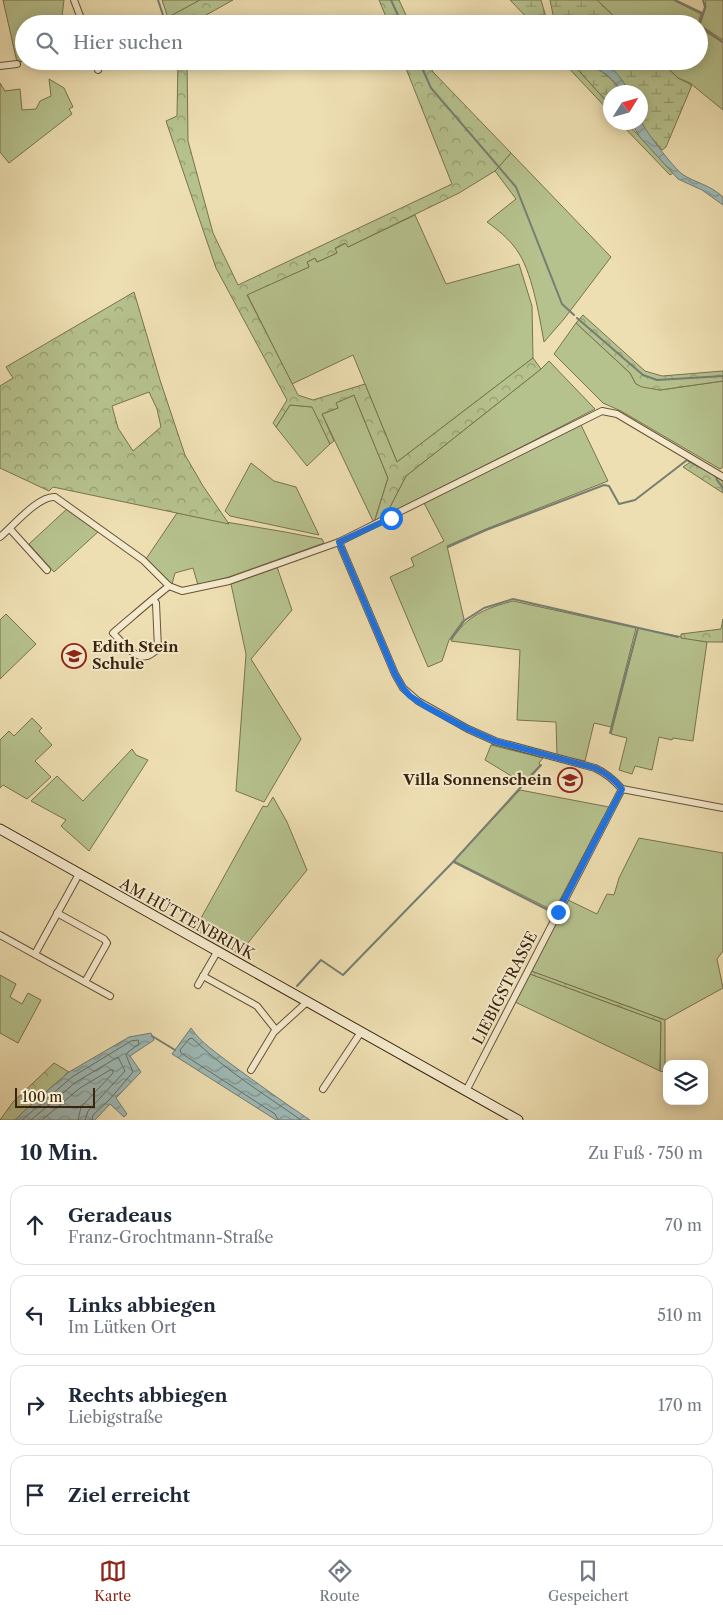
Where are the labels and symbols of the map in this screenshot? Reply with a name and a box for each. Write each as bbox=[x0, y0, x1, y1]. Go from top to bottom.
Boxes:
north arrow bbox=[603, 85, 648, 130]
route start bbox=[380, 507, 403, 530]
place label: Edith Stein Schule bbox=[92, 637, 179, 673]
school or university icon: Edith Stein Schule bbox=[61, 643, 87, 669]
school or university icon: Villa Sonnenschein bbox=[557, 767, 583, 793]
place label: Villa Sonnenschein bbox=[402, 770, 553, 789]
street label: AM HÜTTENBRINK bbox=[116, 873, 259, 964]
route end bbox=[547, 901, 570, 924]
street label: LIEBIGSTRASSE bbox=[468, 928, 541, 1048]
scale bar bbox=[15, 1085, 95, 1108]

